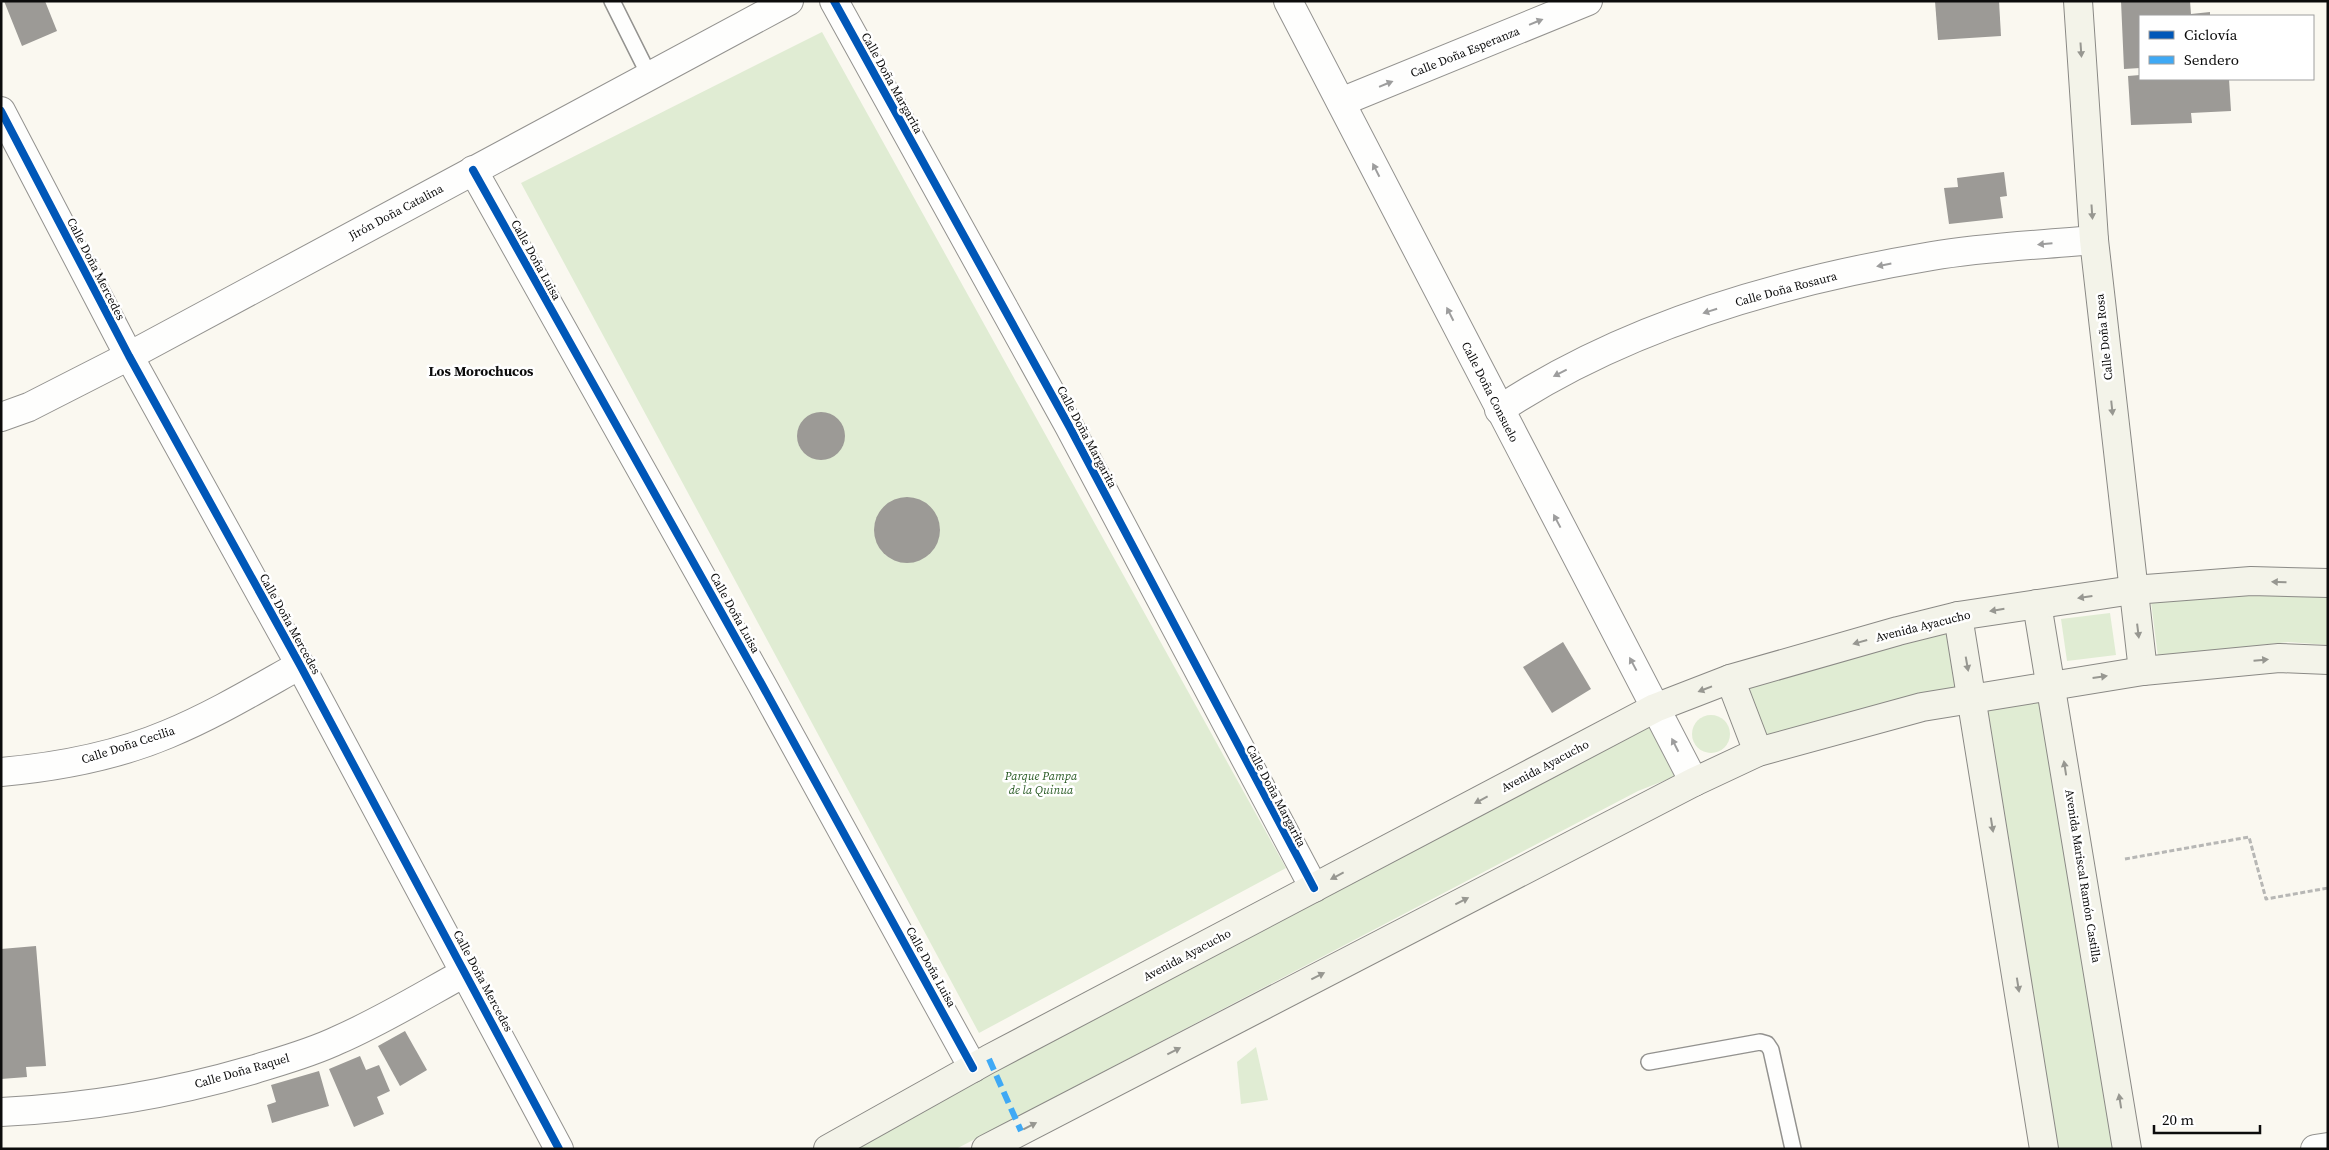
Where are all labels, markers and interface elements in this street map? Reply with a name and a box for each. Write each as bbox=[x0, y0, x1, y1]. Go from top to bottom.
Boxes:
legend bbox=[2139, 15, 2314, 80]
one-way arrow bbox=[1529, 18, 1544, 26]
street label: Calle Doña Esperanza bbox=[1408, 22, 1523, 81]
text: Ciclovía bbox=[2184, 24, 2238, 45]
street label: Calle Doña Margarita bbox=[858, 30, 927, 137]
one-way arrow bbox=[2078, 42, 2086, 58]
text: Sendero bbox=[2184, 49, 2239, 70]
one-way arrow bbox=[1379, 80, 1394, 88]
one-way arrow bbox=[1372, 163, 1380, 177]
street label: Jirón Doña Catalina bbox=[345, 180, 447, 244]
one-way arrow bbox=[2088, 204, 2096, 220]
street label: Calle Doña Mercedes bbox=[63, 215, 129, 323]
street label: Calle Doña Luisa bbox=[507, 217, 565, 304]
one-way arrow bbox=[2037, 240, 2053, 248]
one-way arrow bbox=[1876, 261, 1892, 269]
street label: Calle Doña Rosaura bbox=[1733, 267, 1839, 310]
street label: Calle Doña Rosa bbox=[2091, 292, 2116, 381]
one-way arrow bbox=[1446, 307, 1454, 322]
one-way arrow bbox=[1702, 307, 1717, 315]
street label: Calle Doña Consuelo bbox=[1458, 339, 1522, 445]
district label: Los Morochucos bbox=[429, 361, 534, 381]
one-way arrow bbox=[1553, 369, 1567, 377]
street label: Calle Doña Margarita bbox=[1053, 383, 1121, 492]
one-way arrow bbox=[2108, 401, 2116, 417]
one-way arrow bbox=[1553, 513, 1561, 528]
street label: Calle Doña Luisa bbox=[706, 570, 764, 657]
street label: Calle Doña Mercedes bbox=[256, 571, 324, 677]
one-way arrow bbox=[2271, 578, 2287, 586]
one-way arrow bbox=[2077, 593, 2093, 601]
street label: Avenida Ayacucho bbox=[1874, 606, 1973, 646]
one-way arrow bbox=[1989, 606, 2005, 614]
one-way arrow bbox=[2134, 623, 2142, 639]
one-way arrow bbox=[1853, 638, 1868, 646]
one-way arrow bbox=[2254, 656, 2270, 664]
one-way arrow bbox=[1629, 657, 1637, 672]
one-way arrow bbox=[1963, 657, 1971, 673]
one-way arrow bbox=[2092, 673, 2108, 681]
one-way arrow bbox=[1697, 685, 1712, 693]
street label: Calle Doña Cecilia bbox=[79, 722, 178, 768]
street label: Avenida Ayacucho bbox=[1498, 736, 1592, 796]
one-way arrow bbox=[1671, 737, 1679, 752]
street label: Calle Doña Margarita bbox=[1242, 742, 1310, 851]
one-way arrow bbox=[2061, 759, 2069, 775]
park label: Parque Pampa de la Quinua bbox=[1004, 768, 1078, 798]
street label: Avenida Mariscal Ramón Castilla bbox=[2061, 788, 2105, 965]
one-way arrow bbox=[1474, 796, 1488, 804]
one-way arrow bbox=[1988, 817, 1996, 833]
one-way arrow bbox=[1330, 872, 1345, 880]
one-way arrow bbox=[1455, 897, 1469, 906]
street label: Calle Doña Luisa bbox=[902, 924, 960, 1011]
street label: Avenida Ayacucho bbox=[1140, 925, 1234, 985]
street label: Calle Doña Mercedes bbox=[449, 927, 517, 1035]
one-way arrow bbox=[1311, 972, 1325, 981]
one-way arrow bbox=[2014, 977, 2022, 993]
one-way arrow bbox=[1166, 1047, 1181, 1055]
street label: Calle Doña Raquel bbox=[193, 1050, 292, 1092]
one-way arrow bbox=[2115, 1092, 2123, 1108]
scale bar bbox=[2154, 1102, 2260, 1134]
text: 20 m bbox=[2162, 1109, 2194, 1130]
one-way arrow bbox=[1022, 1122, 1037, 1130]

